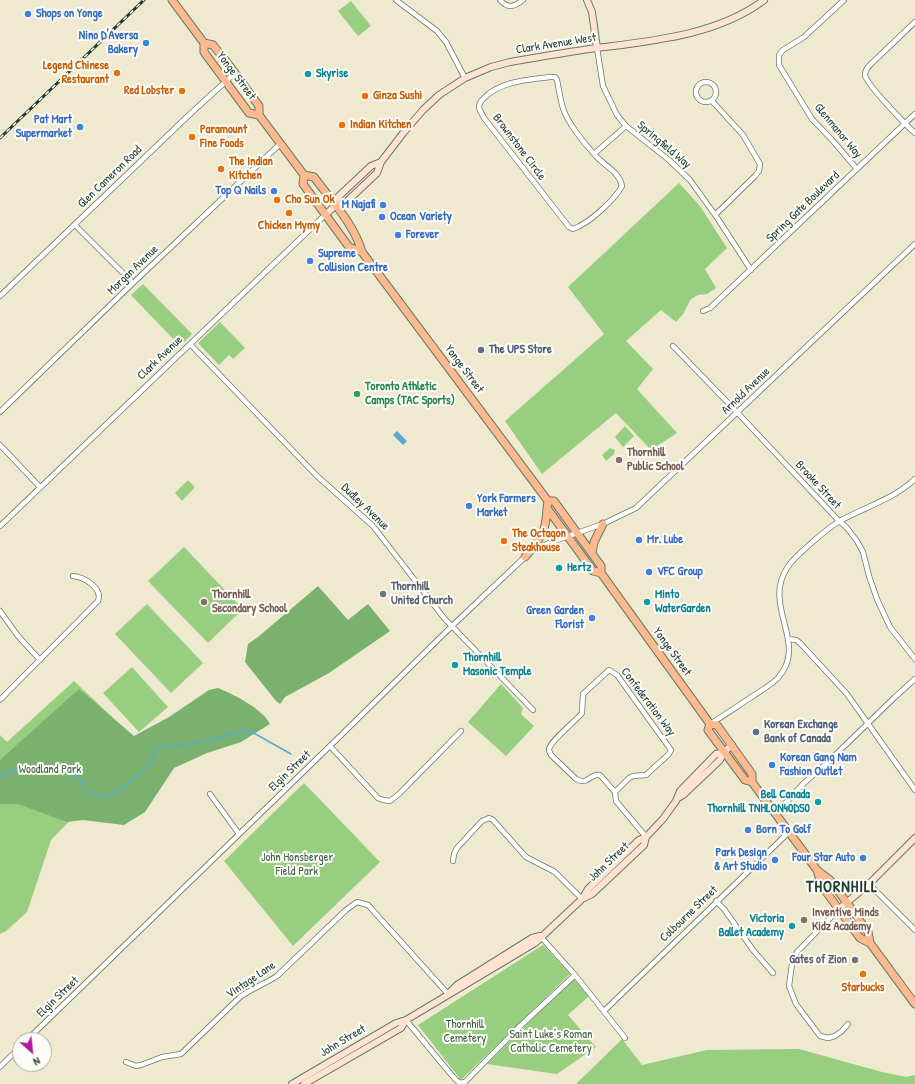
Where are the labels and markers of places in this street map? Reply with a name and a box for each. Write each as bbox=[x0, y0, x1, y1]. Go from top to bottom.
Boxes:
place label: Shops on Yonge bbox=[36, 7, 103, 21]
marker: Shops on Yonge bbox=[23, 9, 33, 19]
place label: Nino D'Aversa Bakery bbox=[79, 29, 138, 57]
marker: Nino D'Aversa Bakery bbox=[141, 38, 151, 48]
place label: Legend Chinese Restaurant bbox=[43, 59, 109, 87]
place label: Skyrise bbox=[316, 67, 348, 81]
marker: Legend Chinese Restaurant bbox=[112, 68, 122, 78]
marker: Skyrise bbox=[303, 69, 313, 79]
place label: Red Lobster bbox=[124, 84, 174, 98]
marker: Red Lobster bbox=[177, 86, 187, 96]
place label: Ginza Sushi bbox=[373, 89, 422, 103]
marker: Ginza Sushi bbox=[360, 91, 370, 101]
place label: Pat Mart Supermarket bbox=[16, 113, 72, 141]
place label: Indian Kitchen bbox=[350, 118, 411, 132]
marker: Indian Kitchen bbox=[337, 120, 347, 130]
marker: Pat Mart Supermarket bbox=[75, 122, 85, 132]
place label: Paramount Fine Foods bbox=[200, 123, 247, 151]
marker: Paramount Fine Foods bbox=[187, 132, 197, 142]
place label: The Indian Kitchen bbox=[229, 155, 273, 183]
marker: The Indian Kitchen bbox=[216, 164, 226, 174]
place label: Top Q Nails bbox=[215, 184, 266, 198]
marker: Top Q Nails bbox=[269, 186, 279, 196]
place label: Cho Sun Ok bbox=[285, 193, 334, 207]
marker: Cho Sun Ok bbox=[272, 195, 282, 205]
place label: M Najafi bbox=[342, 198, 375, 212]
marker: M Najafi bbox=[378, 200, 388, 210]
marker: Chicken Mymy bbox=[284, 208, 294, 218]
place label: Ocean Variety bbox=[390, 210, 452, 224]
marker: Ocean Variety bbox=[377, 212, 387, 222]
place label: Chicken Mymy bbox=[258, 219, 320, 233]
place label: Forever bbox=[406, 228, 439, 242]
marker: Forever bbox=[393, 230, 403, 240]
place label: Supreme Collision Centre bbox=[318, 247, 388, 275]
marker: Supreme Collision Centre bbox=[305, 256, 315, 266]
place label: The UPS Store bbox=[489, 343, 552, 357]
marker: The UPS Store bbox=[476, 345, 486, 355]
place label: Toronto Athletic Camps (TAC Sports) bbox=[365, 380, 455, 408]
marker: Toronto Athletic Camps (TAC Sports) bbox=[352, 389, 362, 399]
place label: Thornhill Public School bbox=[627, 446, 684, 474]
marker: Thornhill Public School bbox=[614, 455, 624, 465]
place label: York Farmers Market bbox=[477, 492, 535, 520]
marker: York Farmers Market bbox=[464, 501, 474, 511]
place label: The Octagon Steakhouse bbox=[512, 527, 566, 555]
place label: Mr. Lube bbox=[647, 533, 683, 547]
marker: Mr. Lube bbox=[634, 535, 644, 545]
marker: The Octagon Steakhouse bbox=[499, 536, 509, 546]
place label: Hertz bbox=[567, 561, 591, 575]
marker: Hertz bbox=[554, 563, 564, 573]
place label: VFC Group bbox=[657, 565, 703, 579]
marker: VFC Group bbox=[644, 567, 654, 577]
place label: Thornhill United Church bbox=[391, 580, 453, 608]
place label: Thornhill Secondary School bbox=[212, 588, 287, 616]
place label: Minto WaterGarden bbox=[655, 588, 711, 616]
marker: Thornhill United Church bbox=[378, 589, 388, 599]
marker: Thornhill Secondary School bbox=[199, 597, 209, 607]
marker: Minto WaterGarden bbox=[642, 597, 652, 607]
place label: Green Garden Florist bbox=[526, 604, 584, 632]
marker: Green Garden Florist bbox=[587, 613, 597, 623]
place label: Thornhill Masonic Temple bbox=[463, 651, 531, 679]
marker: Thornhill Masonic Temple bbox=[450, 660, 460, 670]
place label: Korean Exchange Bank of Canada bbox=[764, 718, 838, 746]
marker: Korean Exchange Bank of Canada bbox=[751, 727, 761, 737]
place label: Korean Gang Nam Fashion Outlet bbox=[780, 751, 857, 779]
marker: Korean Gang Nam Fashion Outlet bbox=[767, 760, 777, 770]
place label: Bell Canada Thornhill TNHLON40DS0 bbox=[707, 788, 810, 816]
marker: Bell Canada Thornhill TNHLON40DS0 bbox=[813, 797, 823, 807]
place label: Born To Golf bbox=[756, 823, 811, 837]
marker: Born To Golf bbox=[743, 825, 753, 835]
place label: Park Design & Art Studio bbox=[714, 846, 767, 874]
place label: Four Star Auto bbox=[792, 851, 855, 865]
marker: Four Star Auto bbox=[858, 853, 868, 863]
marker: Park Design & Art Studio bbox=[770, 855, 780, 865]
place label: Inventive Minds Kidz Academy bbox=[812, 906, 879, 934]
place label: Victoria Ballet Academy bbox=[718, 912, 784, 940]
marker: Inventive Minds Kidz Academy bbox=[799, 915, 809, 925]
marker: Victoria Ballet Academy bbox=[787, 921, 797, 931]
place label: Gates of Zion bbox=[789, 953, 847, 967]
marker: Gates of Zion bbox=[850, 955, 860, 965]
marker: Starbucks bbox=[858, 969, 868, 979]
place label: Starbucks bbox=[842, 981, 884, 995]

